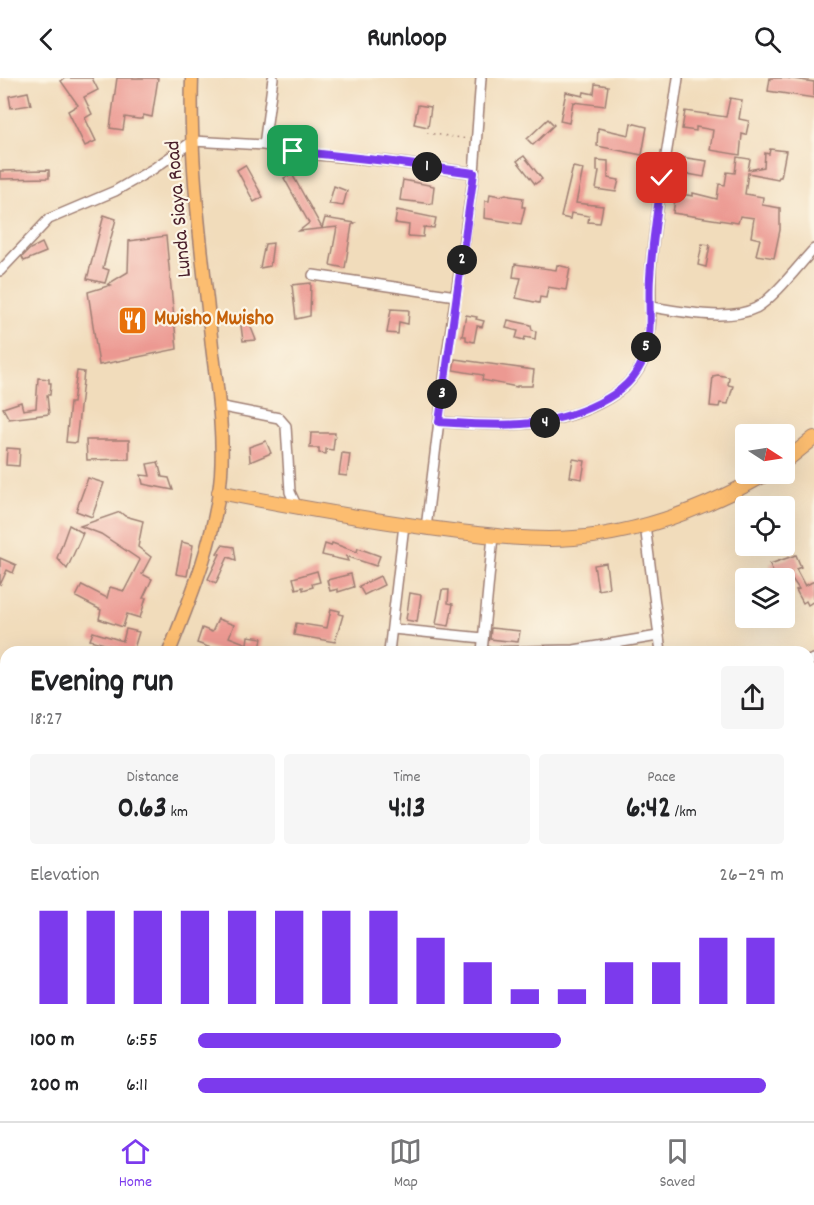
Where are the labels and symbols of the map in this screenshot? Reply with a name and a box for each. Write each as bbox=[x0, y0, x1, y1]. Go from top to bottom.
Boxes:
pin bbox=[267, 125, 318, 176]
street label: Lunda Siaya Road bbox=[159, 139, 201, 279]
pin: 1 bbox=[412, 152, 442, 182]
pin bbox=[636, 152, 687, 203]
pin: 2 bbox=[447, 245, 477, 275]
restaurant icon: Mwisho Mwisho bbox=[117, 304, 149, 336]
place label: Mwisho Mwisho bbox=[154, 305, 274, 335]
pin: 5 bbox=[631, 332, 661, 362]
pin: 3 bbox=[427, 379, 457, 409]
pin: 4 bbox=[530, 408, 560, 438]
north arrow bbox=[735, 424, 795, 484]

